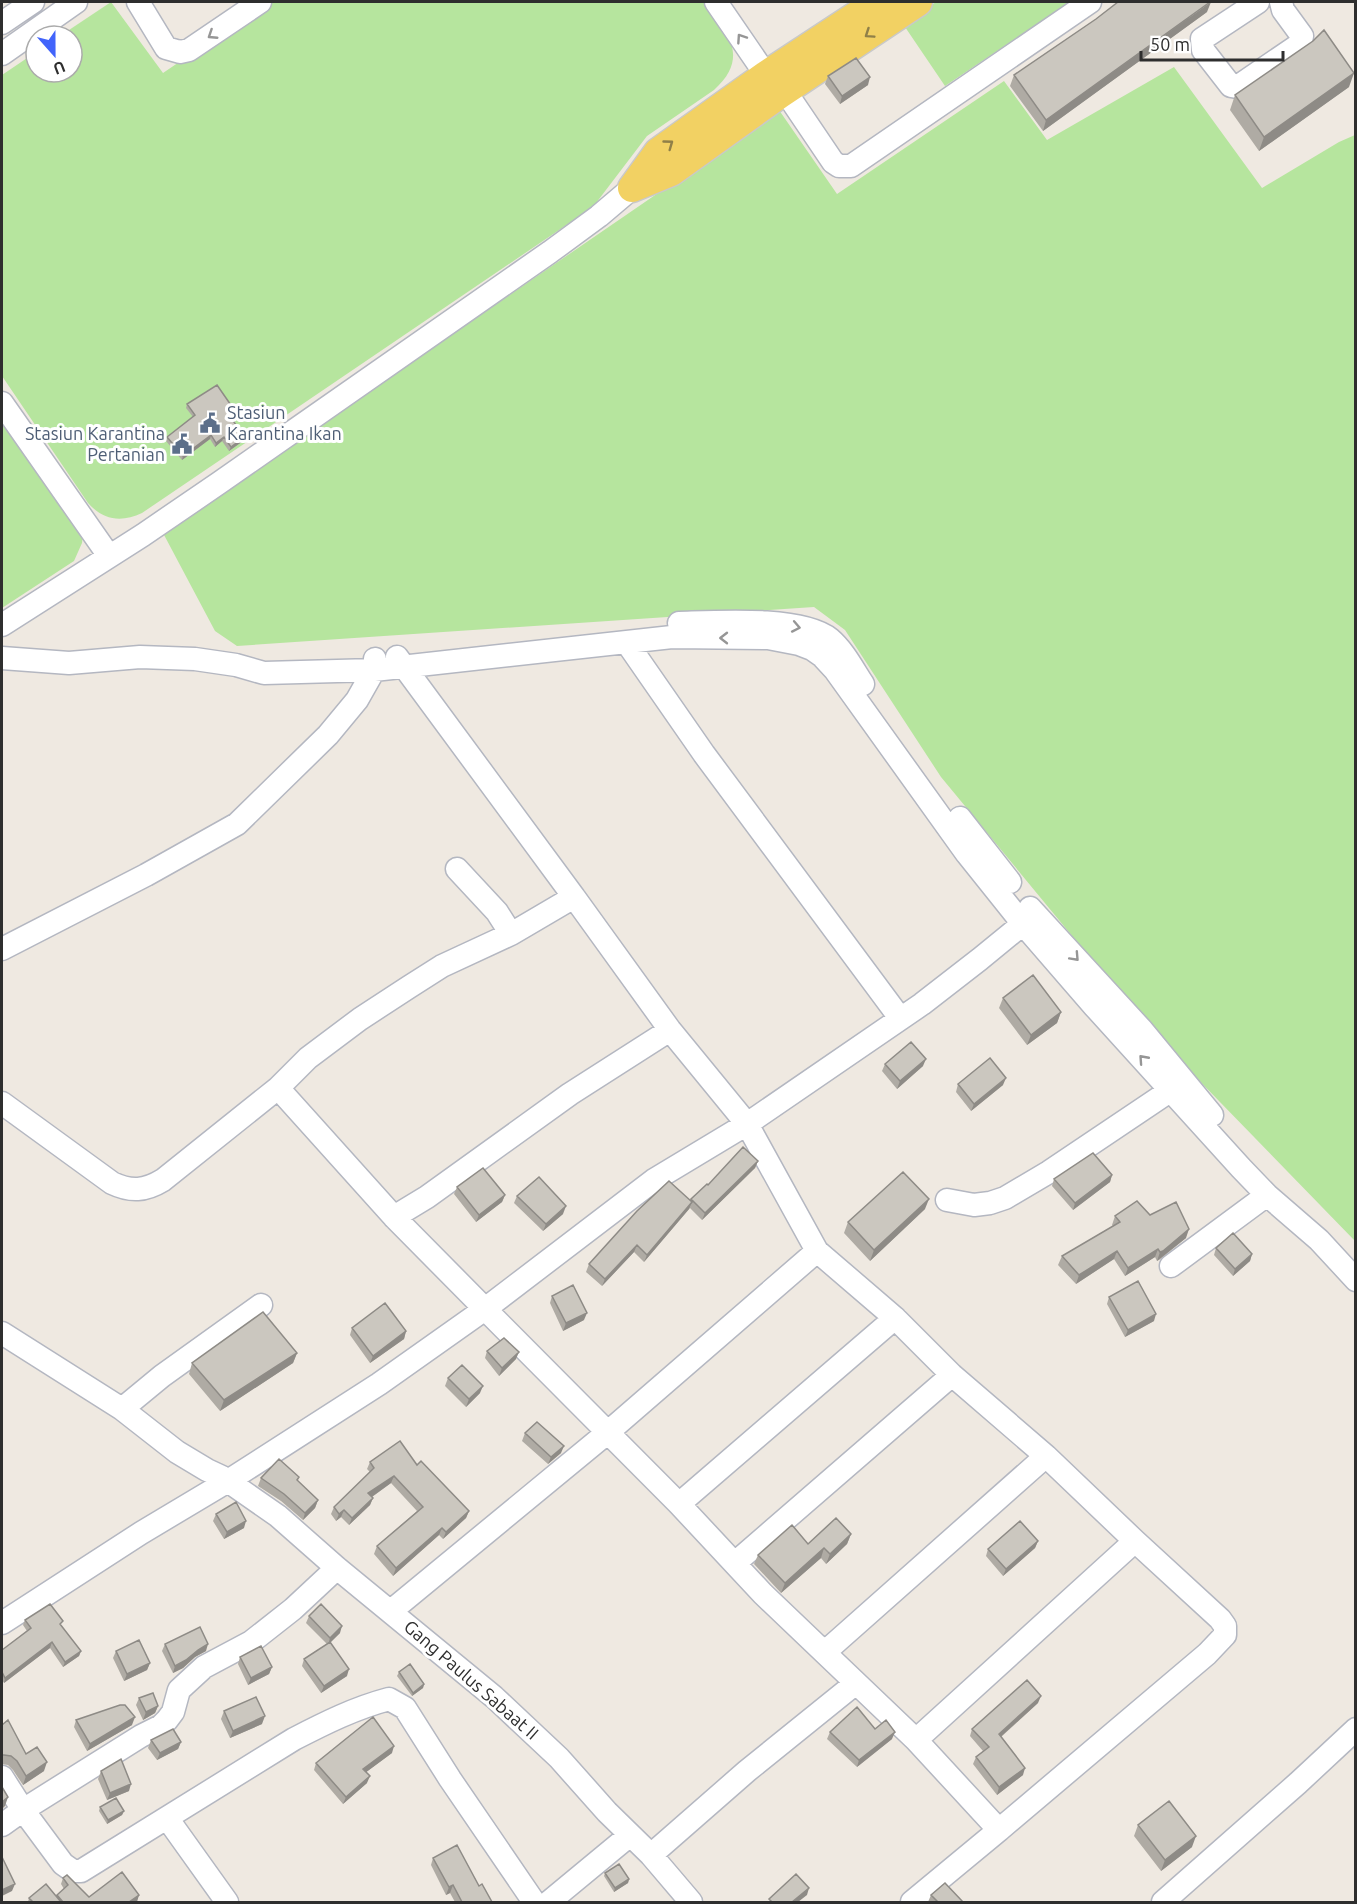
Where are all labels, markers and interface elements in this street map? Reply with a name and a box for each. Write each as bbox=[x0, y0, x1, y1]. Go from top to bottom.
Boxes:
north arrow bbox=[24, 24, 84, 84]
scale bar bbox=[1141, 24, 1284, 62]
one-way arrow bbox=[208, 27, 218, 39]
one-way arrow bbox=[865, 27, 876, 38]
one-way arrow bbox=[737, 34, 748, 45]
text: 50 m bbox=[1150, 34, 1190, 54]
text: U bbox=[51, 58, 68, 78]
one-way arrow bbox=[663, 140, 674, 151]
place label: Stasiun Karantina Ikan bbox=[227, 402, 342, 443]
public building icon: Stasiun Karantina Ikan bbox=[198, 411, 222, 435]
place label: Stasiun Karantina Pertanian bbox=[25, 423, 165, 464]
public building icon: Stasiun Karantina Pertanian bbox=[170, 432, 194, 456]
one-way arrow bbox=[790, 620, 800, 633]
one-way arrow bbox=[720, 632, 729, 644]
one-way arrow bbox=[1068, 951, 1079, 961]
one-way arrow bbox=[1139, 1055, 1150, 1065]
street label: Gang Paulus Sabaat II bbox=[401, 1616, 543, 1743]

